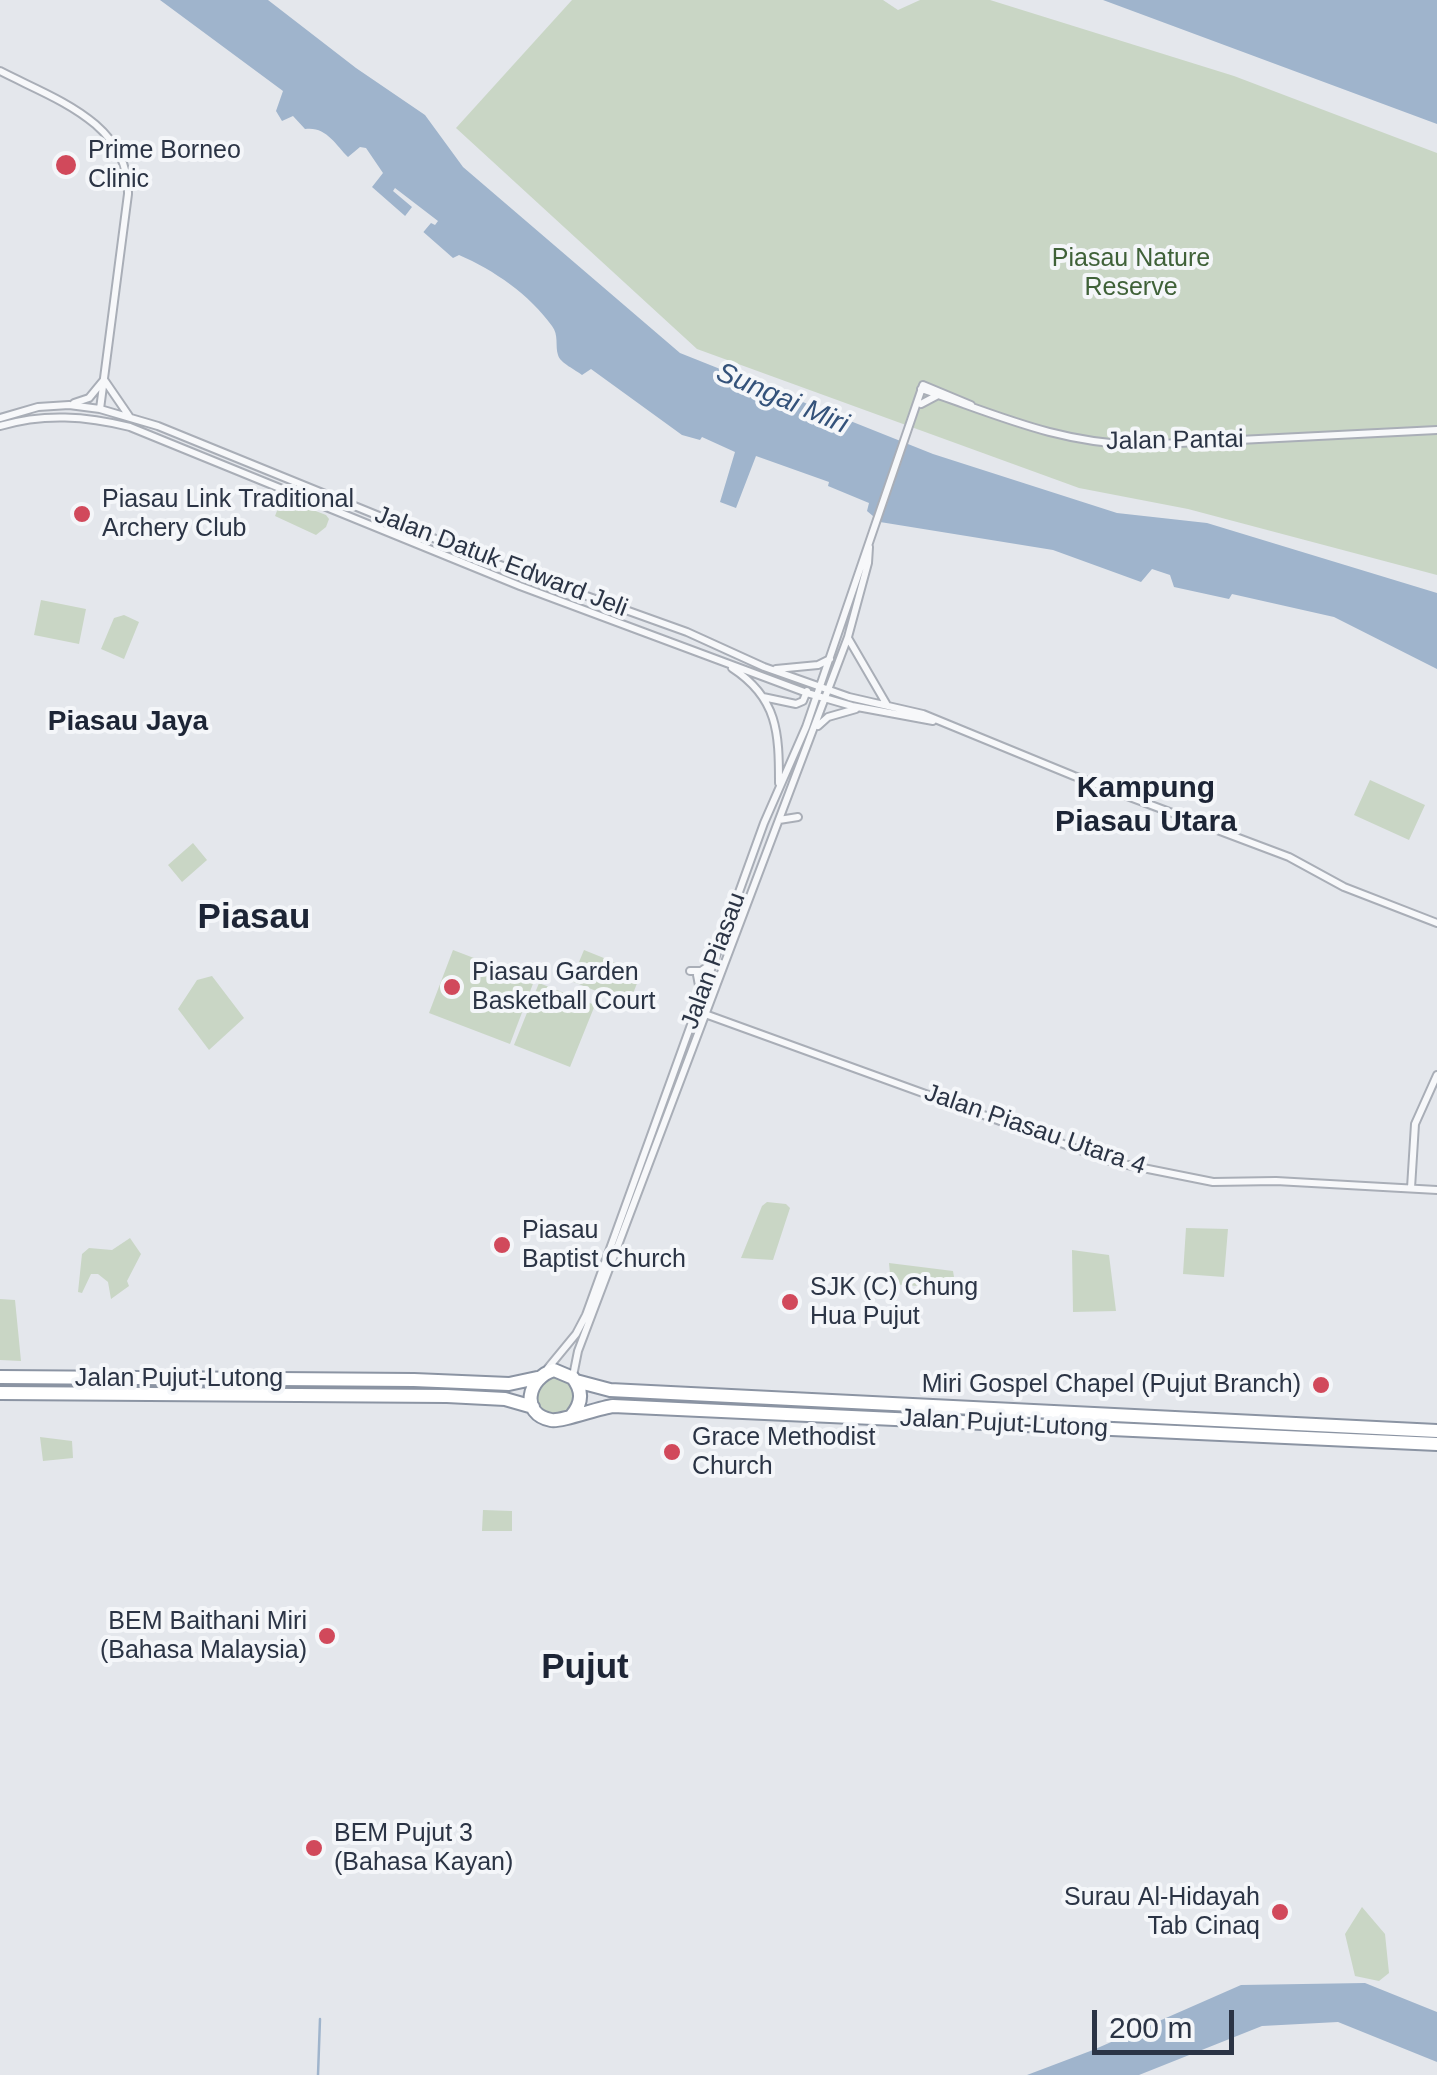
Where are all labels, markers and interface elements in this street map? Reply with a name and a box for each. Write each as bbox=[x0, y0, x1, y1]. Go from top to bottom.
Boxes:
place label: Prime Borneo Clinic bbox=[88, 136, 241, 195]
marker: Prime Borneo Clinic bbox=[53, 152, 79, 178]
park label: Piasau Nature Reserve bbox=[1052, 244, 1210, 303]
water label: Sungai Miri bbox=[711, 356, 853, 442]
street label: Jalan Pantai bbox=[1106, 425, 1244, 457]
place label: Piasau Link Traditional Archery Club bbox=[102, 485, 354, 544]
street label: Jalan Datuk Edward Jeli bbox=[370, 500, 632, 624]
marker: Piasau Link Traditional Archery Club bbox=[71, 503, 93, 525]
district label: Piasau Jaya bbox=[48, 705, 208, 739]
district label: Kampung Piasau Utara bbox=[1055, 771, 1237, 842]
street label: Jalan Piasau bbox=[675, 889, 753, 1033]
district label: Piasau bbox=[198, 897, 310, 939]
place label: Piasau Garden Basketball Court bbox=[472, 958, 655, 1017]
marker: Piasau Garden Basketball Court bbox=[441, 976, 463, 998]
street label: Jalan Piasau Utara 4 bbox=[920, 1078, 1150, 1182]
place label: Piasau Baptist Church bbox=[522, 1216, 686, 1275]
marker: Piasau Baptist Church bbox=[491, 1234, 513, 1256]
place label: SJK (C) Chung Hua Pujut bbox=[810, 1273, 978, 1332]
marker: SJK (C) Chung Hua Pujut bbox=[779, 1291, 801, 1313]
street label: Jalan Pujut-Lutong bbox=[75, 1364, 283, 1394]
place label: Miri Gospel Chapel (Pujut Branch) bbox=[922, 1370, 1301, 1400]
marker: Miri Gospel Chapel (Pujut Branch) bbox=[1310, 1374, 1332, 1396]
street label: Jalan Pujut-Lutong bbox=[899, 1404, 1109, 1444]
place label: Grace Methodist Church bbox=[692, 1423, 875, 1482]
marker: Grace Methodist Church bbox=[661, 1441, 683, 1463]
place label: BEM Baithani Miri (Bahasa Malaysia) bbox=[100, 1607, 307, 1666]
marker: BEM Baithani Miri (Bahasa Malaysia) bbox=[316, 1625, 338, 1647]
district label: Pujut bbox=[541, 1647, 629, 1689]
place label: BEM Pujut 3 (Bahasa Kayan) bbox=[334, 1819, 513, 1878]
marker: BEM Pujut 3 (Bahasa Kayan) bbox=[303, 1837, 325, 1859]
place label: Surau Al-Hidayah Tab Cinaq bbox=[1064, 1883, 1260, 1942]
marker: Surau Al-Hidayah Tab Cinaq bbox=[1269, 1901, 1291, 1923]
scale bar bbox=[1097, 1990, 1240, 2052]
text: 200 m bbox=[1109, 2011, 1192, 2044]

